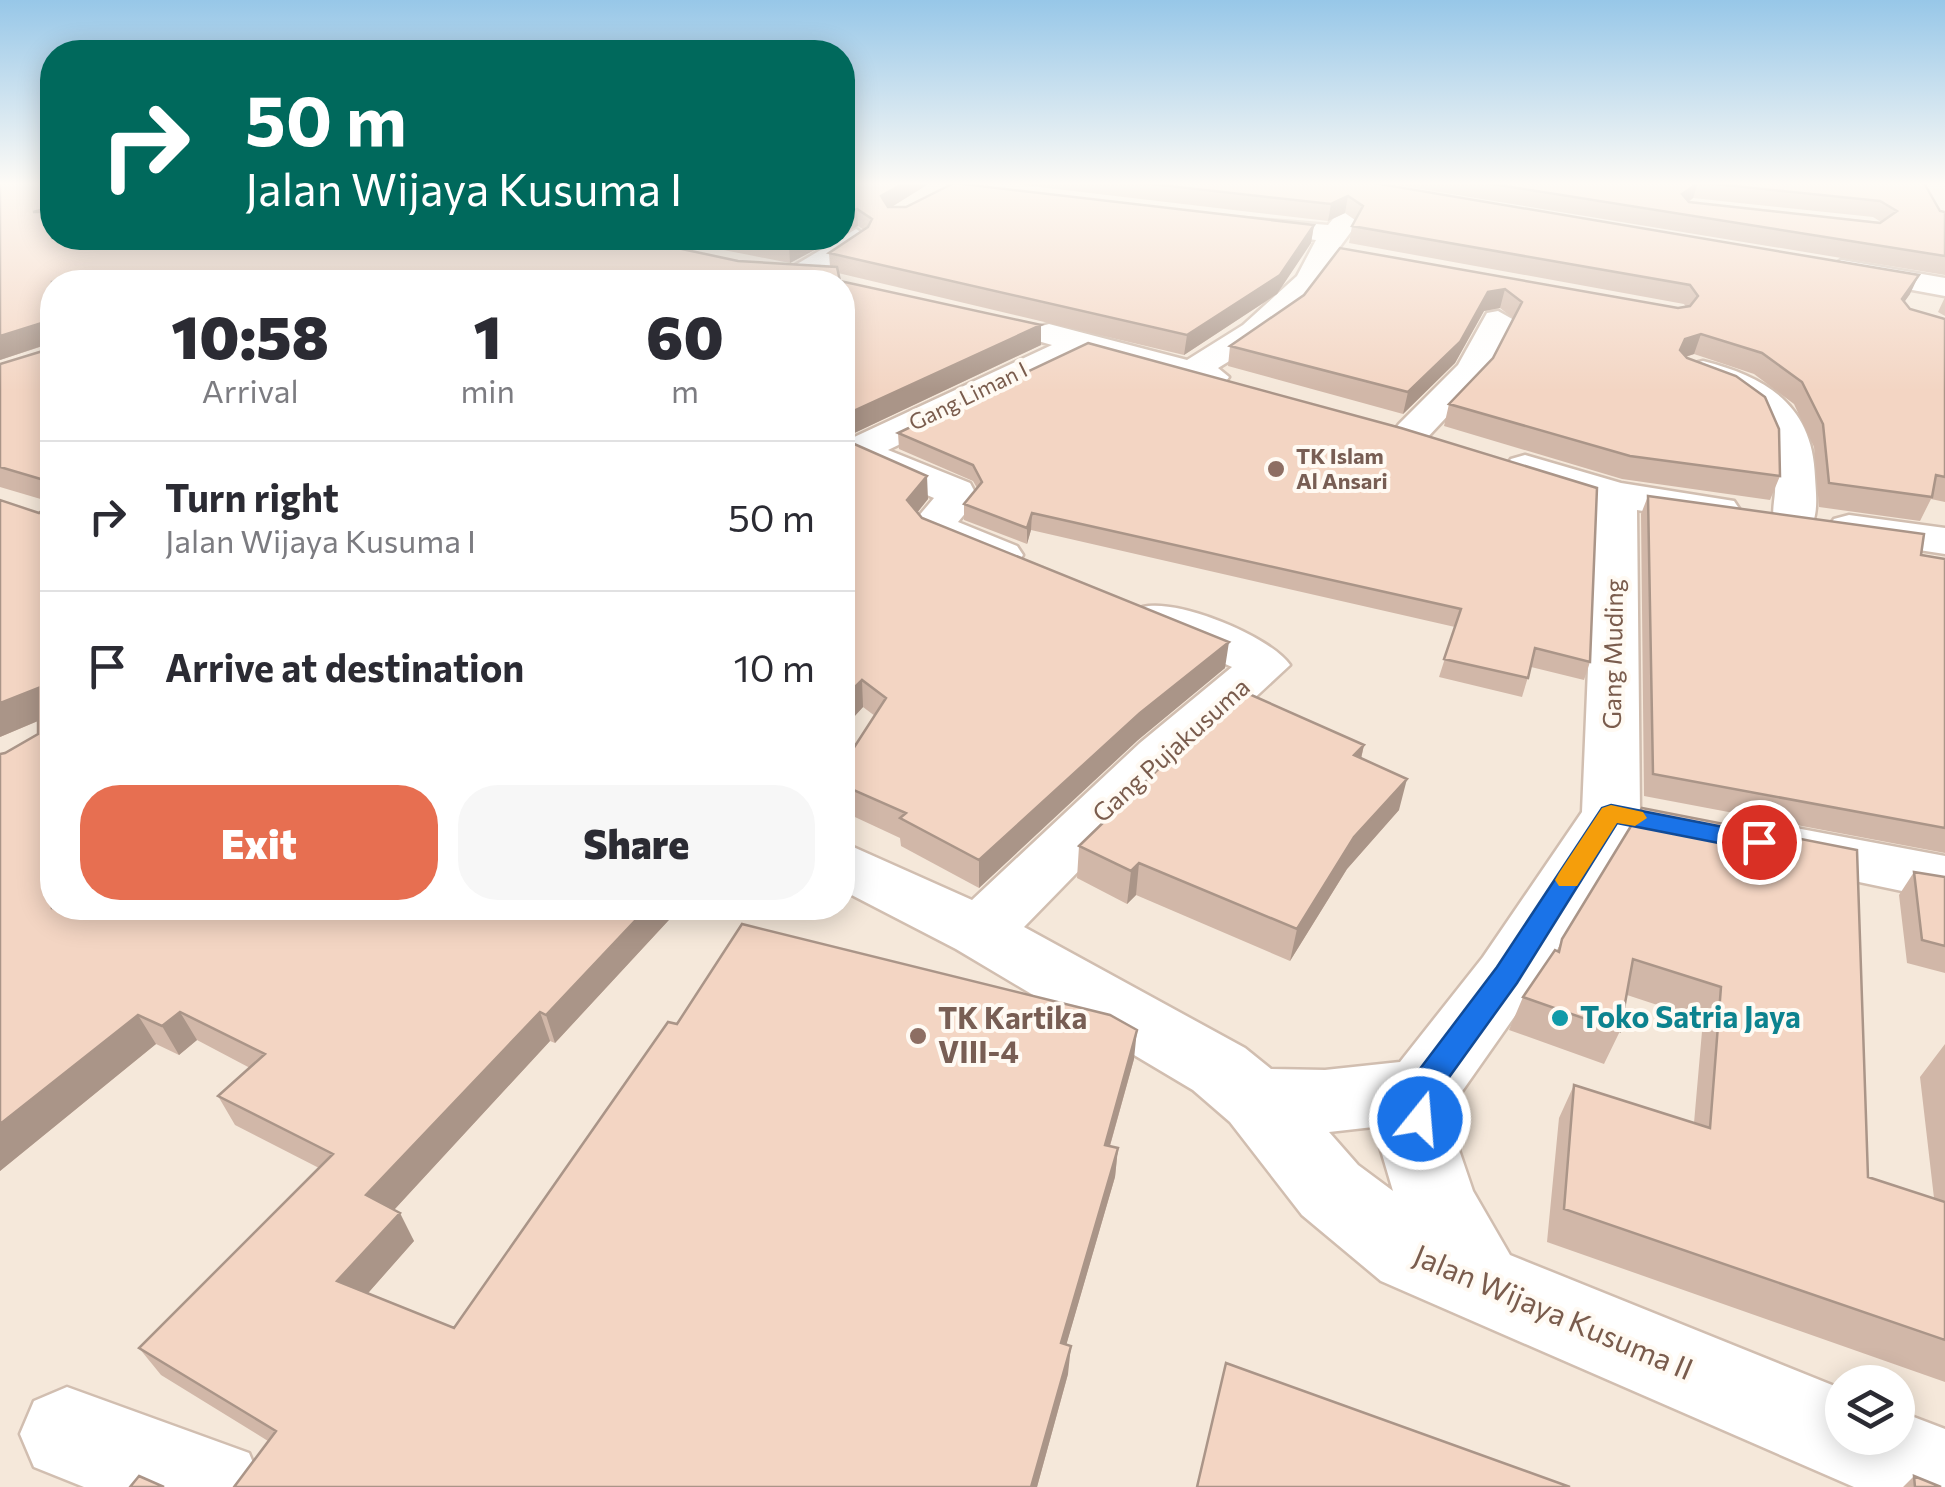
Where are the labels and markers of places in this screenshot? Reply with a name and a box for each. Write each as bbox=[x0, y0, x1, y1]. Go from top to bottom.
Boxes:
place label: TK Islam Al Ansari bbox=[1296, 442, 1388, 494]
marker: TK Islam Al Ansari bbox=[1265, 458, 1287, 480]
pin bbox=[1717, 800, 1802, 885]
place label: Toko Satria Jaya bbox=[1580, 997, 1801, 1034]
place label: TK Kartika VIII-4 bbox=[938, 998, 1087, 1069]
marker: Toko Satria Jaya bbox=[1549, 1007, 1571, 1029]
marker: TK Kartika VIII-4 bbox=[907, 1025, 929, 1047]

